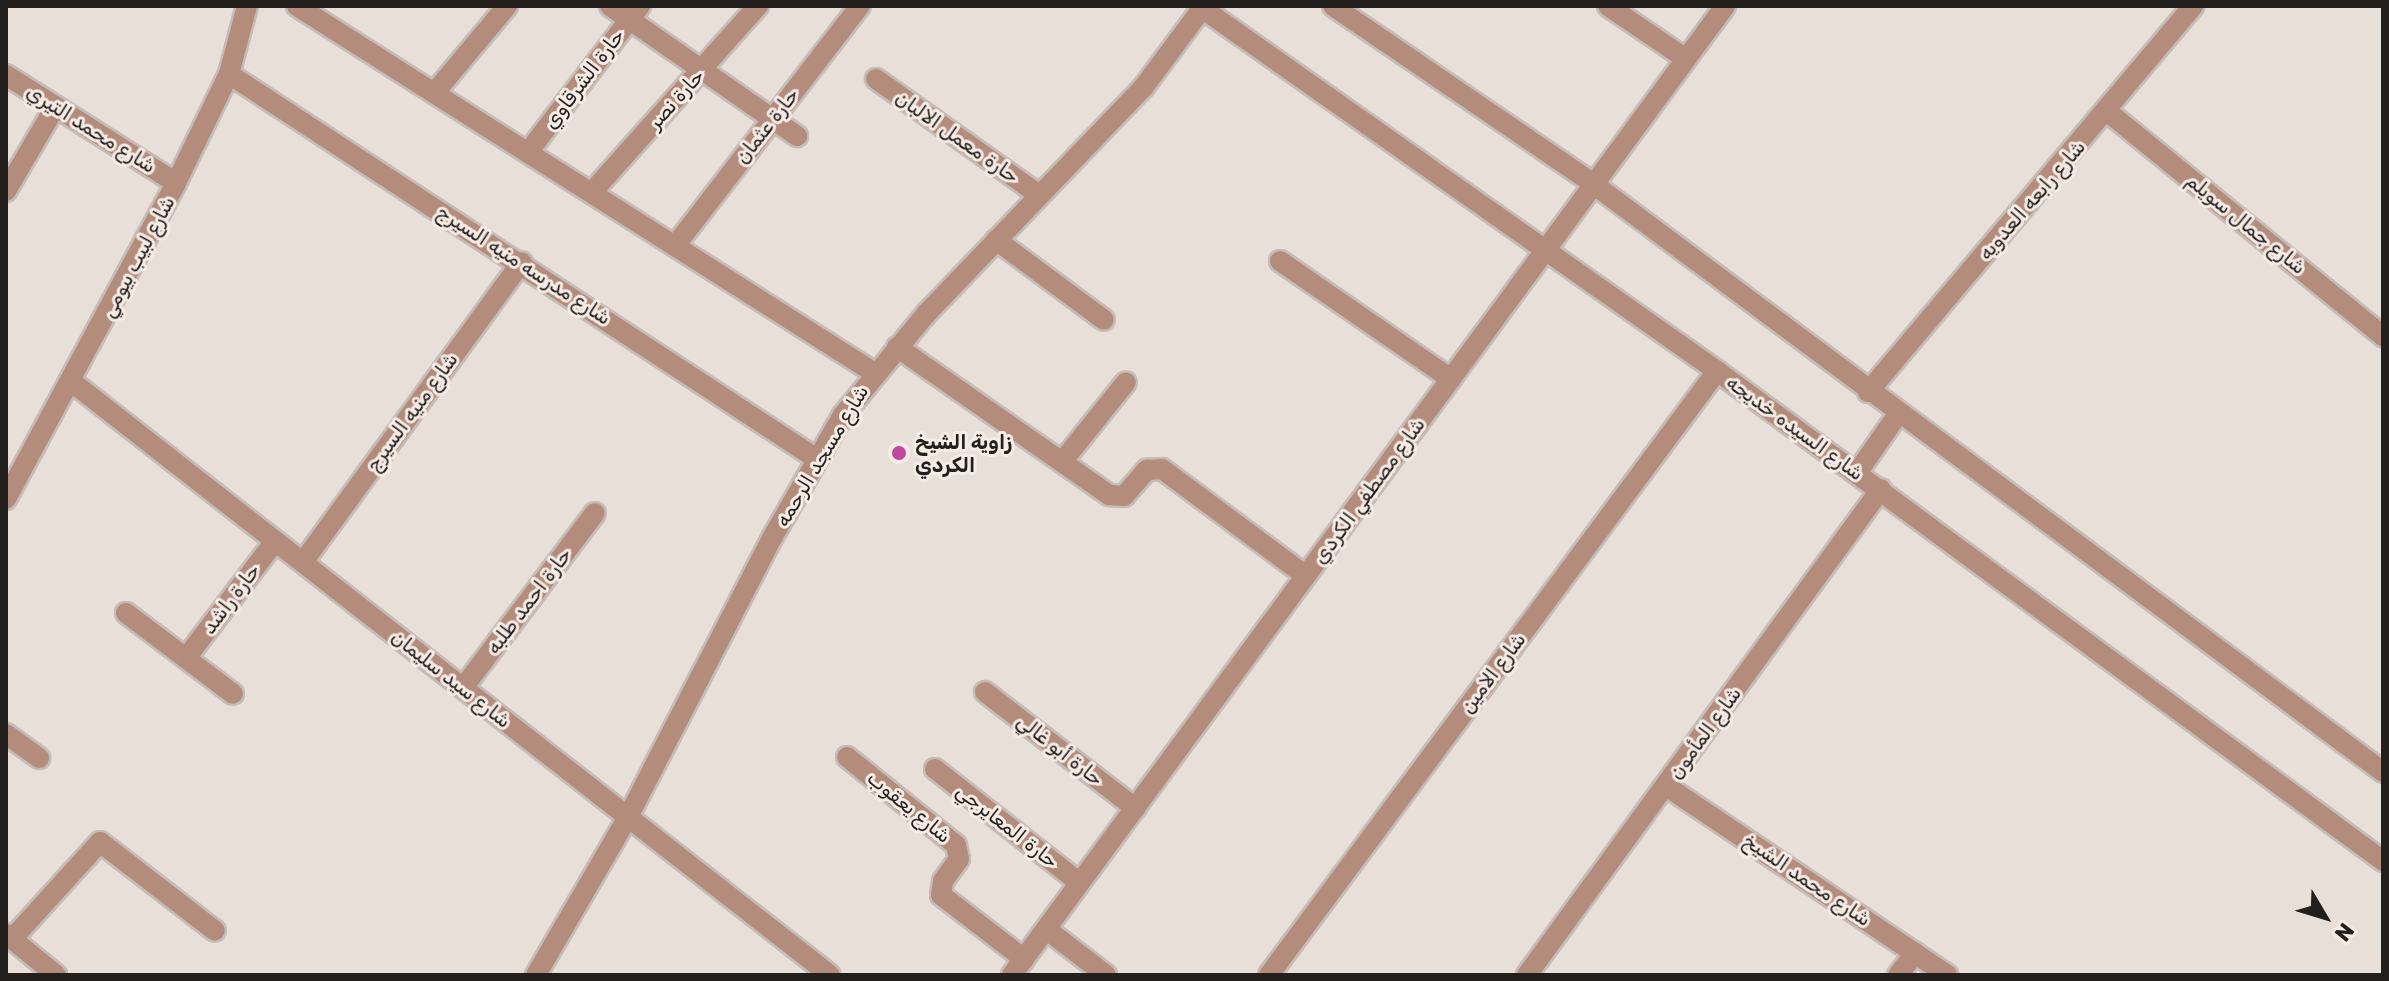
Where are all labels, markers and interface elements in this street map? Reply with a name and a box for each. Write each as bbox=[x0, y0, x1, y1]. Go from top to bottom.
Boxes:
street label: حارة الشرقاوي bbox=[539, 24, 629, 134]
street label: حارة نصر bbox=[643, 64, 709, 134]
street label: شارع محمد التيري bbox=[22, 80, 160, 178]
street label: حارة عثمان bbox=[730, 83, 804, 169]
street label: حارة معمل الالبان bbox=[891, 86, 1023, 188]
street label: شارع رابعه العدويه bbox=[1973, 135, 2091, 265]
street label: شارع جمال سويلم bbox=[2181, 168, 2311, 280]
street label: شارع لبيب بيومي bbox=[96, 192, 180, 322]
street label: شارع مدرسه منيه السيرج bbox=[433, 200, 615, 330]
street label: شارع منيه السيرج bbox=[361, 348, 463, 476]
street label: شارع السيده خديجه bbox=[1722, 370, 1868, 486]
street label: شارع مسجد الرحمه bbox=[770, 381, 874, 531]
street label: شارع مصطفي الكردي bbox=[1308, 413, 1430, 569]
place label: زاوية الشيخ الكردي bbox=[915, 430, 1012, 477]
marker: زاوية الشيخ الكردي bbox=[890, 444, 908, 462]
street label: حارة احمد طلبه bbox=[481, 543, 577, 659]
street label: حارة راشد bbox=[197, 559, 265, 639]
street label: شارع سيد سليمان bbox=[386, 625, 516, 733]
street label: شارع الامين bbox=[1455, 628, 1531, 718]
street label: شارع المأمون bbox=[1663, 682, 1747, 784]
street label: حارة أبو غالي bbox=[1012, 709, 1108, 791]
street label: شارع يعقوب bbox=[862, 766, 956, 848]
street label: حارة المعايرجي bbox=[951, 779, 1063, 873]
street label: شارع محمد الشيخ bbox=[1739, 828, 1875, 932]
north arrow bbox=[2285, 877, 2365, 957]
text: N bbox=[2329, 918, 2360, 947]

